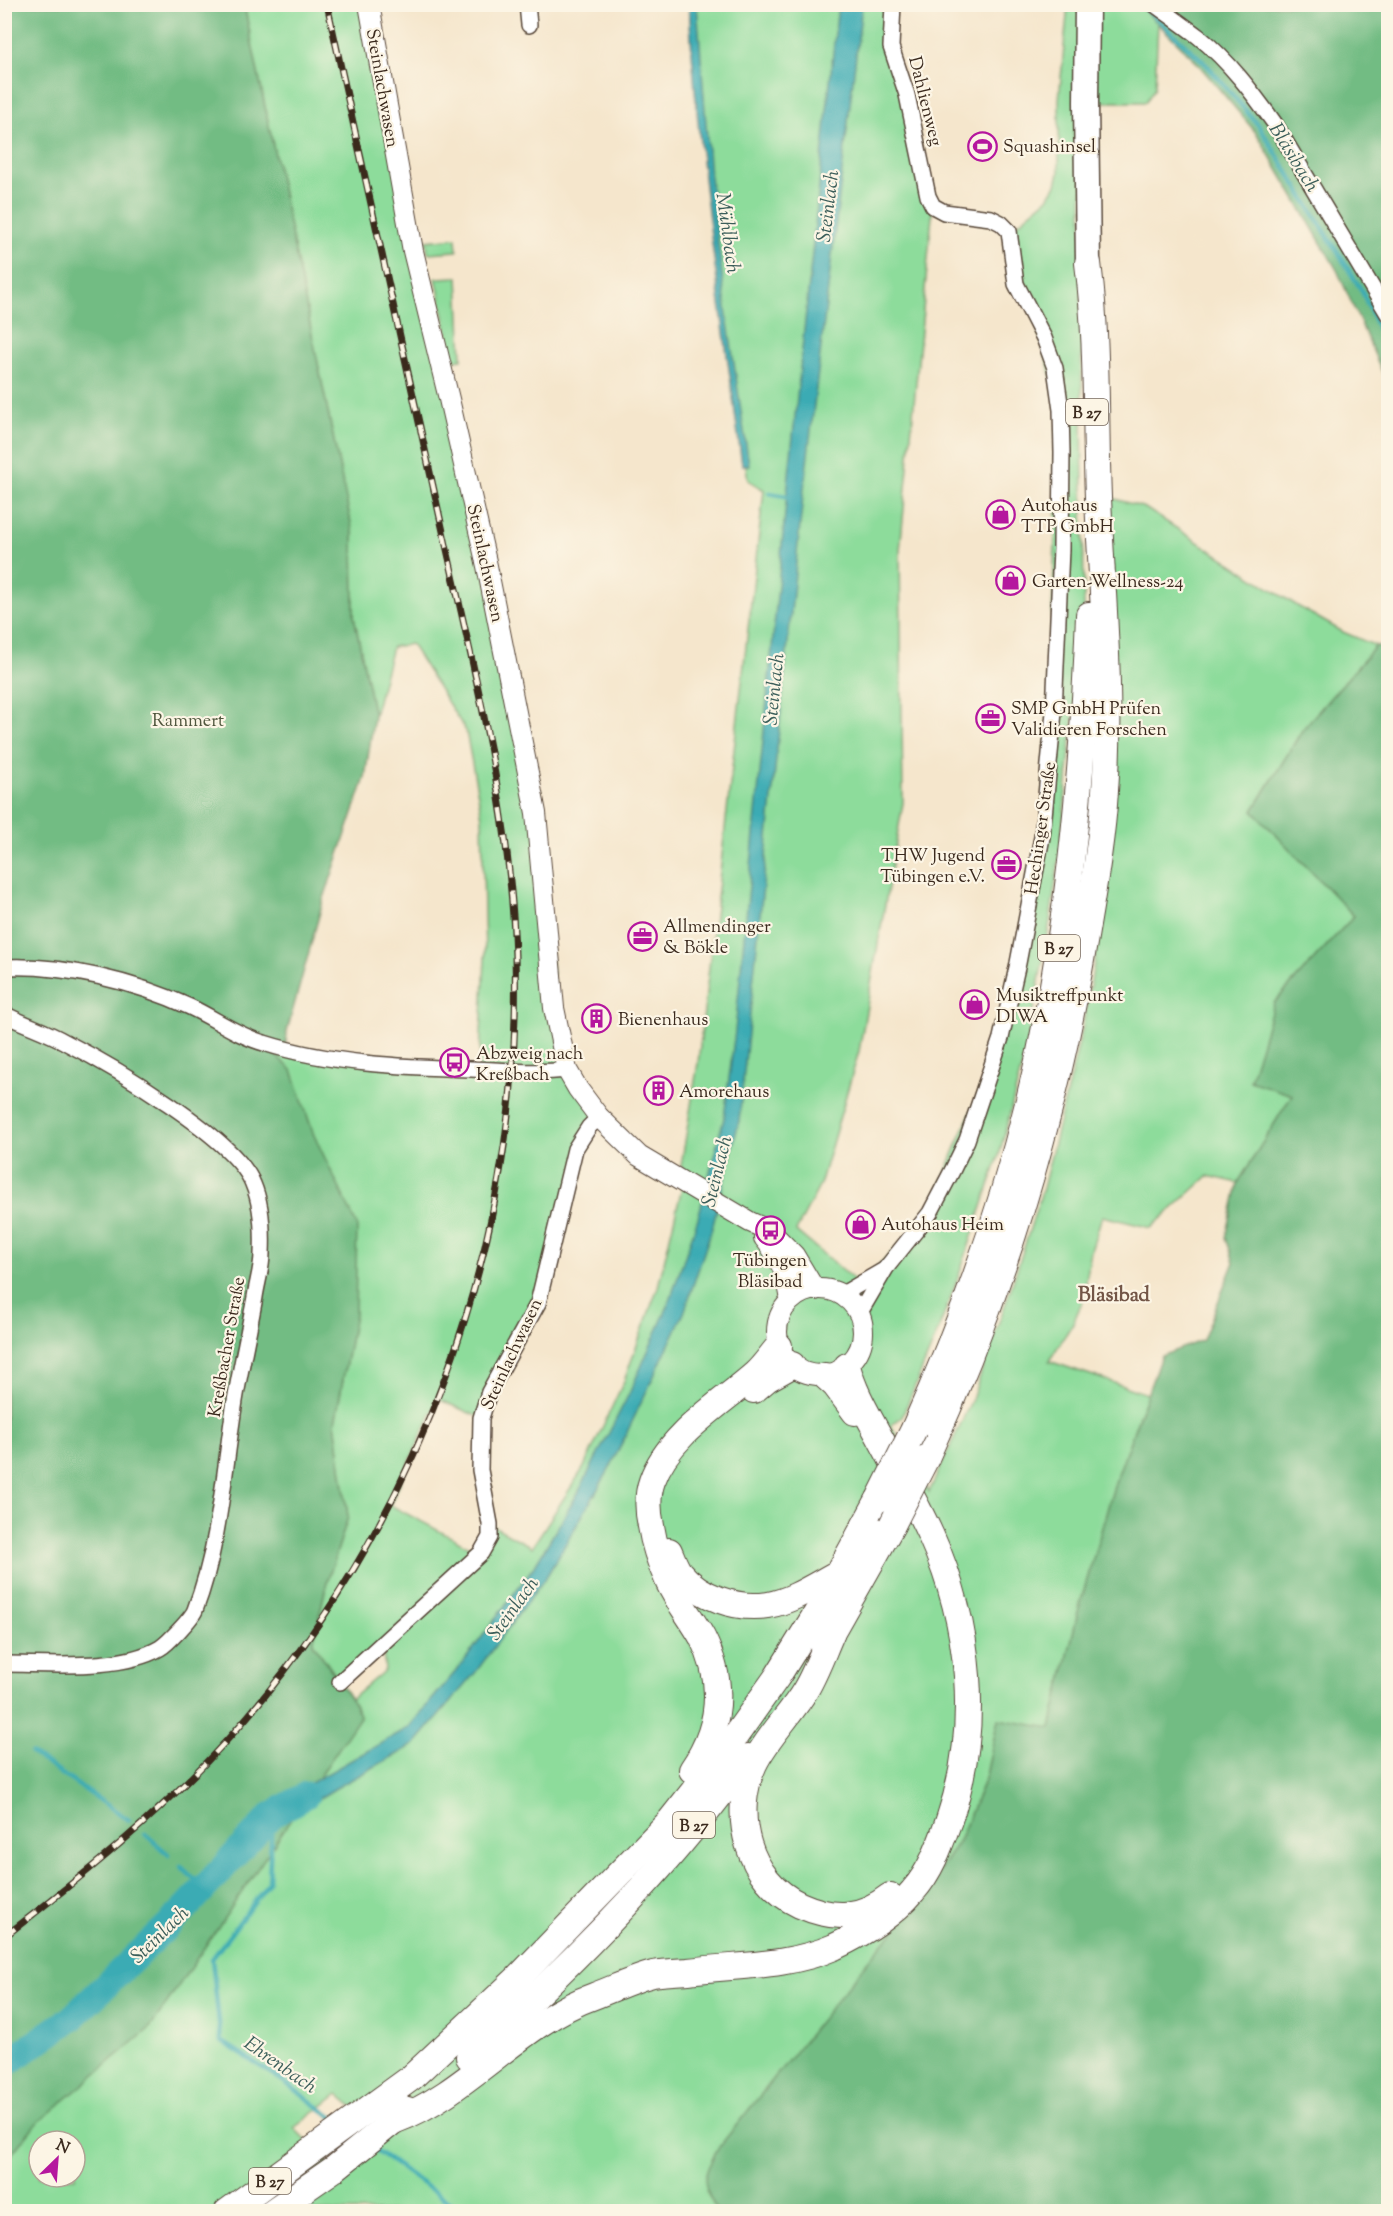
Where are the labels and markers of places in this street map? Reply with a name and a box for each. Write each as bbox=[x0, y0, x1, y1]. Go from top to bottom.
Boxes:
sports icon: Squashinsel bbox=[966, 130, 998, 162]
place label: Squashinsel bbox=[1003, 135, 1096, 161]
place label: Autohaus TTP GmbH bbox=[1021, 494, 1114, 541]
shop icon: Autohaus TTP GmbH bbox=[984, 499, 1016, 531]
shop icon: Garten-Wellness-24 bbox=[995, 565, 1027, 597]
place label: Garten-Wellness-24 bbox=[1032, 570, 1184, 596]
place label: SMP GmbH Prüfen Validieren Forschen bbox=[1011, 697, 1167, 744]
office icon: SMP GmbH Prüfen Validieren Forschen bbox=[974, 702, 1006, 734]
place label: THW Jugend Tübingen e.V. bbox=[880, 844, 985, 891]
office icon: THW Jugend Tübingen e.V. bbox=[990, 849, 1022, 881]
place label: Allmendinger & Bökle bbox=[663, 915, 771, 962]
office icon: Allmendinger & Bökle bbox=[626, 920, 658, 952]
place label: Musiktreffpunkt DIWA bbox=[996, 984, 1123, 1031]
shop icon: Musiktreffpunkt DIWA bbox=[959, 989, 991, 1021]
building icon: Bienenhaus bbox=[581, 1003, 613, 1035]
place label: Bienenhaus bbox=[618, 1008, 708, 1034]
place label: Abzweig nach Kreßbach bbox=[476, 1042, 584, 1089]
bus stop icon: Abzweig nach Kreßbach bbox=[439, 1047, 471, 1079]
building icon: Amorehaus bbox=[642, 1075, 674, 1107]
place label: Amorehaus bbox=[679, 1080, 769, 1106]
shop icon: Autohaus Heim bbox=[844, 1208, 876, 1240]
place label: Autohaus Heim bbox=[881, 1213, 1004, 1239]
bus stop icon: Tübingen Bläsibad bbox=[754, 1215, 786, 1247]
place label: Tübingen Bläsibad bbox=[733, 1249, 808, 1296]

